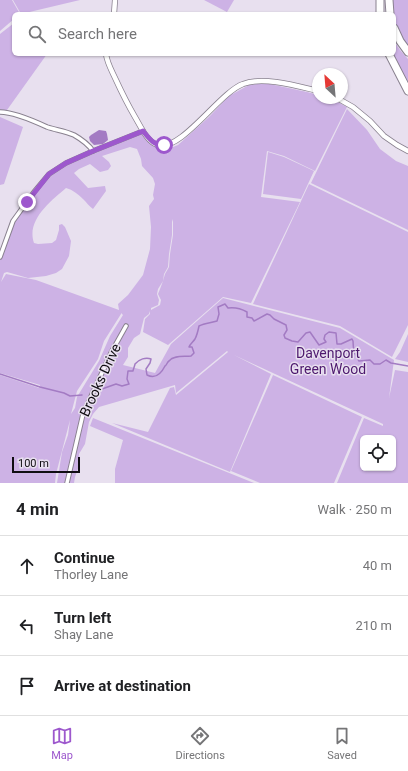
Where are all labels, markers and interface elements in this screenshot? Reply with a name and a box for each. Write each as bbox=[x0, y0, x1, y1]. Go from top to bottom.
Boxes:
search box bbox=[12, 12, 396, 56]
icon: search bbox=[26, 23, 48, 45]
text: Search here bbox=[58, 25, 137, 43]
north arrow bbox=[312, 68, 348, 104]
route start bbox=[155, 136, 173, 154]
route end bbox=[18, 193, 36, 211]
street label: Brooks Drive bbox=[76, 341, 124, 419]
park label: Davenport Green Wood bbox=[290, 345, 366, 377]
map controls bbox=[360, 435, 396, 471]
button: locate bbox=[360, 435, 396, 471]
scale bar bbox=[12, 455, 80, 474]
text: 100 m bbox=[18, 457, 49, 470]
text: 4 min bbox=[16, 499, 59, 519]
text: Walk · 250 m bbox=[317, 502, 392, 517]
text: Continue bbox=[54, 549, 115, 567]
icon: ahead bbox=[16, 555, 38, 577]
text: 40 m bbox=[363, 558, 392, 573]
text: Thorley Lane bbox=[54, 567, 128, 582]
text: Turn left bbox=[54, 609, 111, 627]
icon: left bbox=[16, 615, 38, 637]
text: 210 m bbox=[355, 618, 392, 633]
text: Shay Lane bbox=[54, 627, 113, 642]
icon: arrive bbox=[16, 675, 38, 697]
text: Arrive at destination bbox=[54, 677, 191, 695]
tab: Map bbox=[51, 725, 73, 762]
tab: Directions bbox=[175, 725, 225, 762]
tab: Saved bbox=[327, 725, 357, 762]

